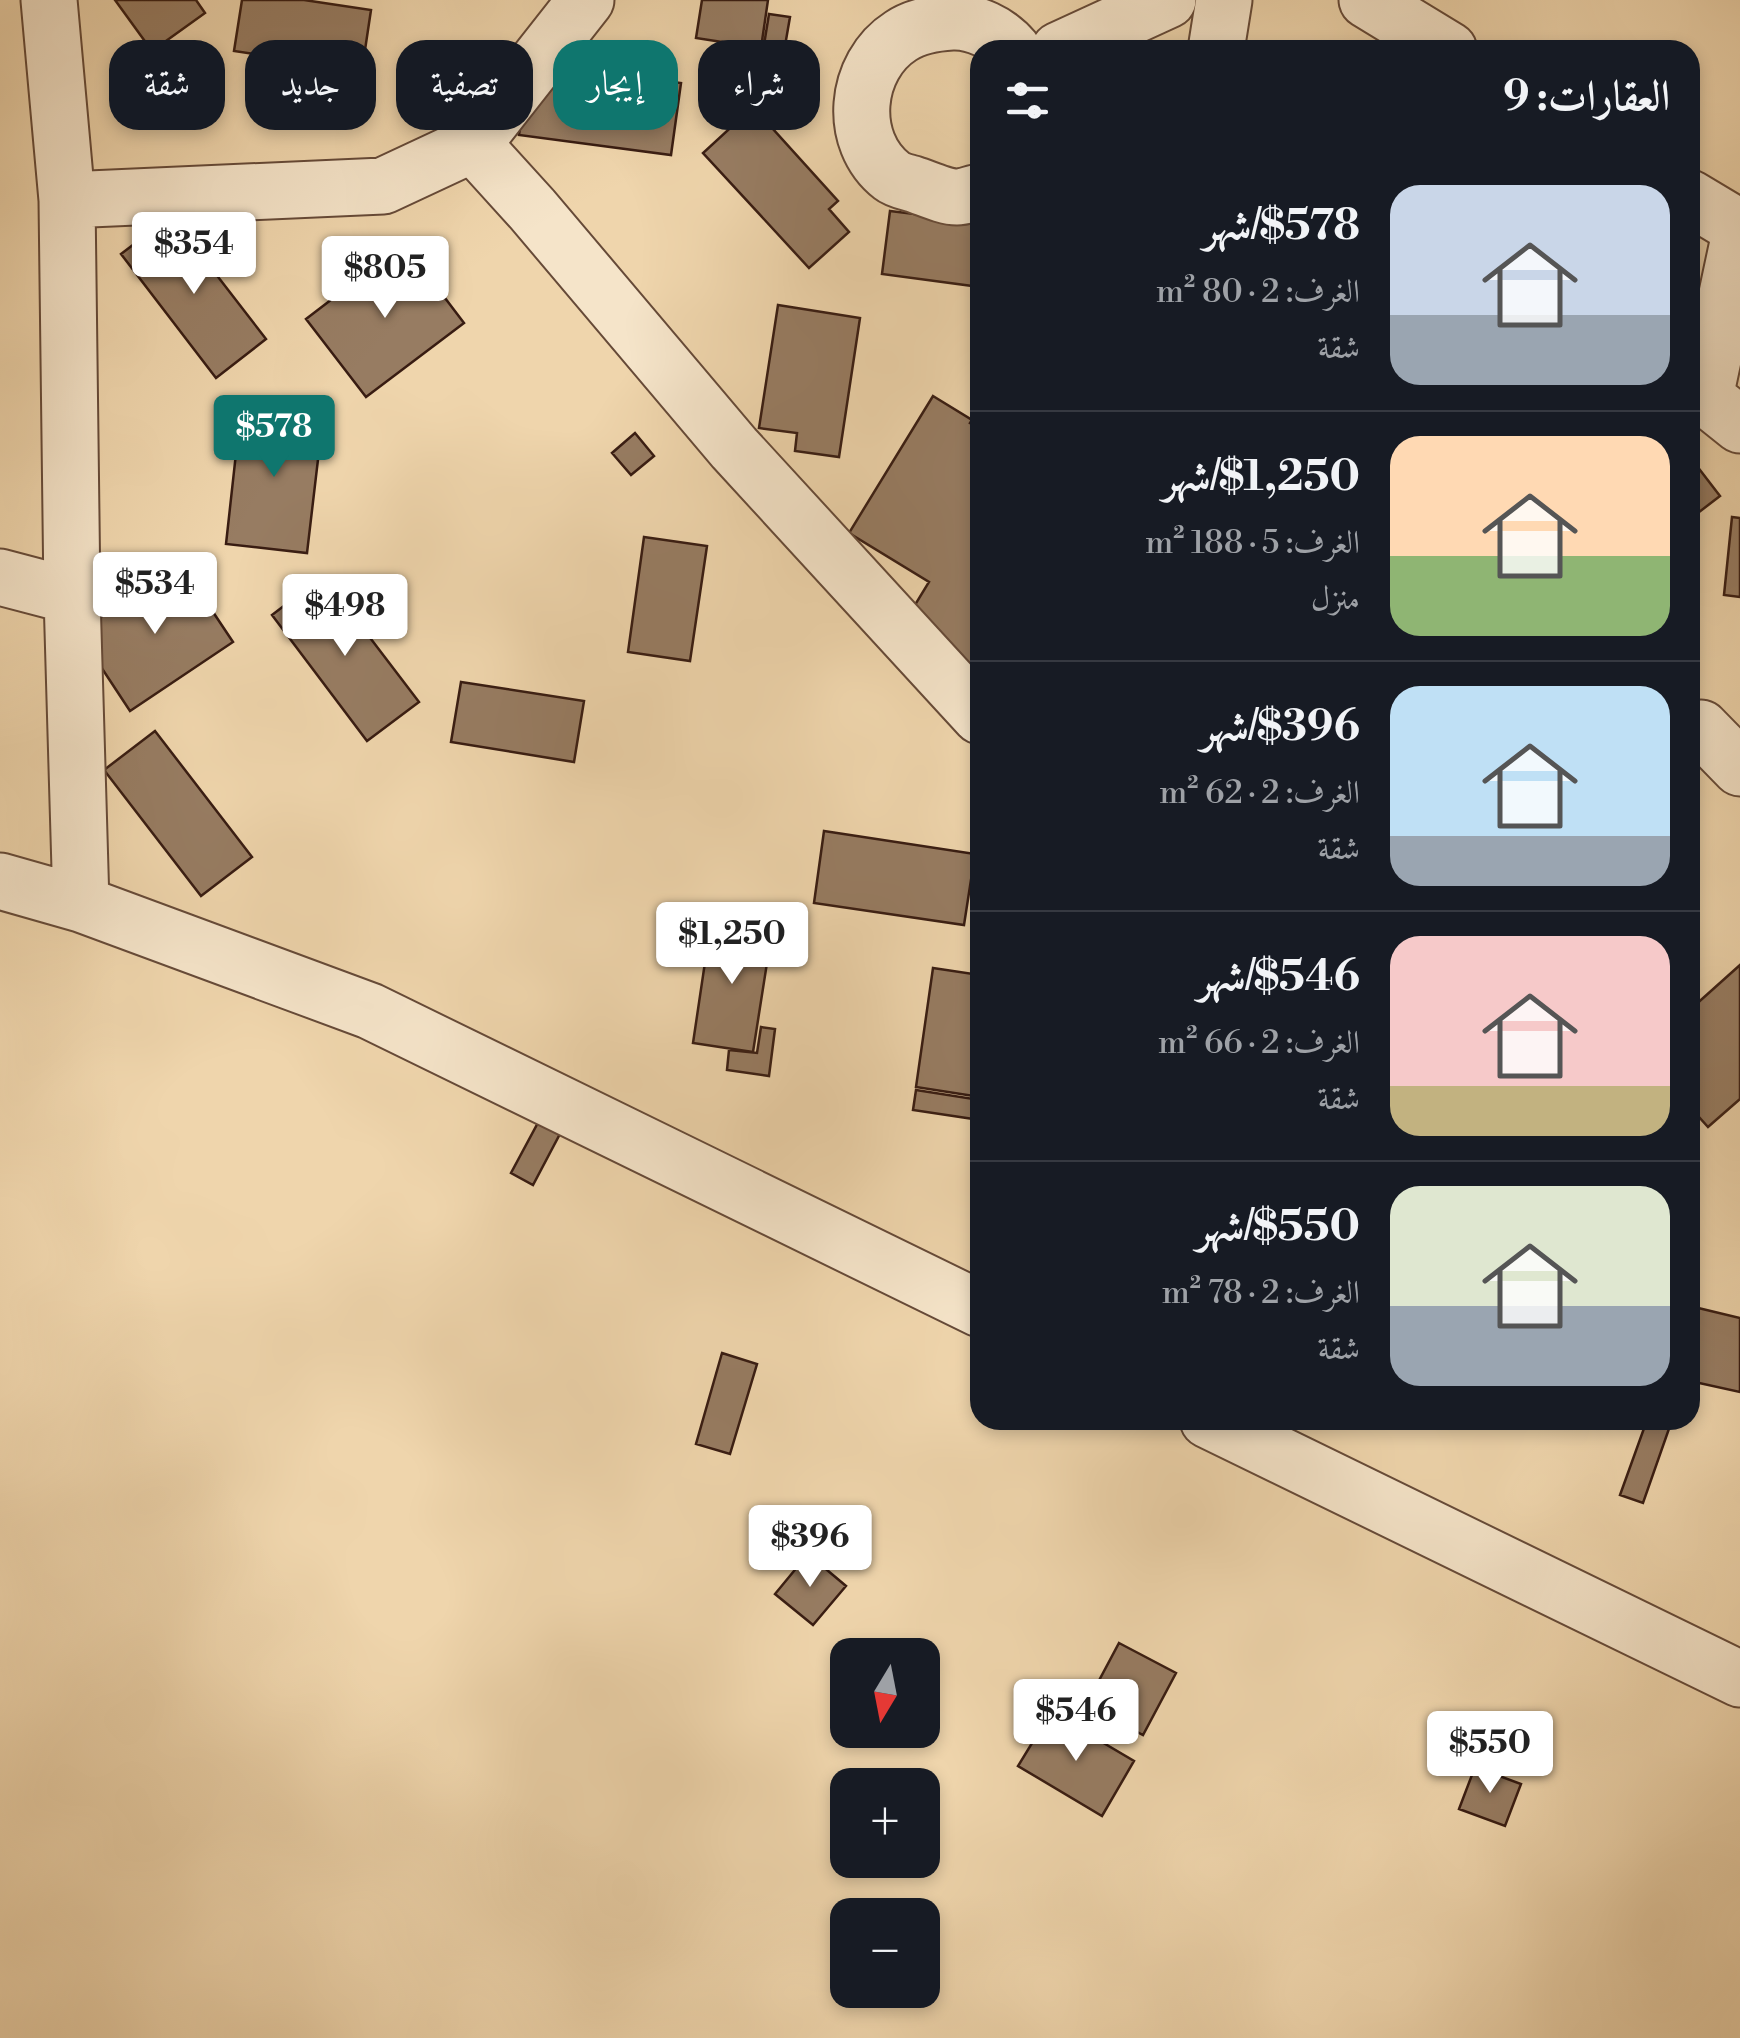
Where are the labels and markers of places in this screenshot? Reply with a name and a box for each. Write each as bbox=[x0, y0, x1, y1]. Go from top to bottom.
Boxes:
pin: $354 bbox=[135, 212, 253, 297]
pin: $805 bbox=[326, 236, 444, 321]
pin: $578 bbox=[215, 395, 333, 480]
pin: $534 bbox=[96, 552, 214, 637]
pin: $498 bbox=[286, 574, 404, 659]
pin: $1,250 bbox=[651, 902, 813, 987]
pin: $396 bbox=[751, 1505, 869, 1590]
pin: $546 bbox=[1017, 1679, 1135, 1764]
pin: $550 bbox=[1431, 1711, 1549, 1796]

